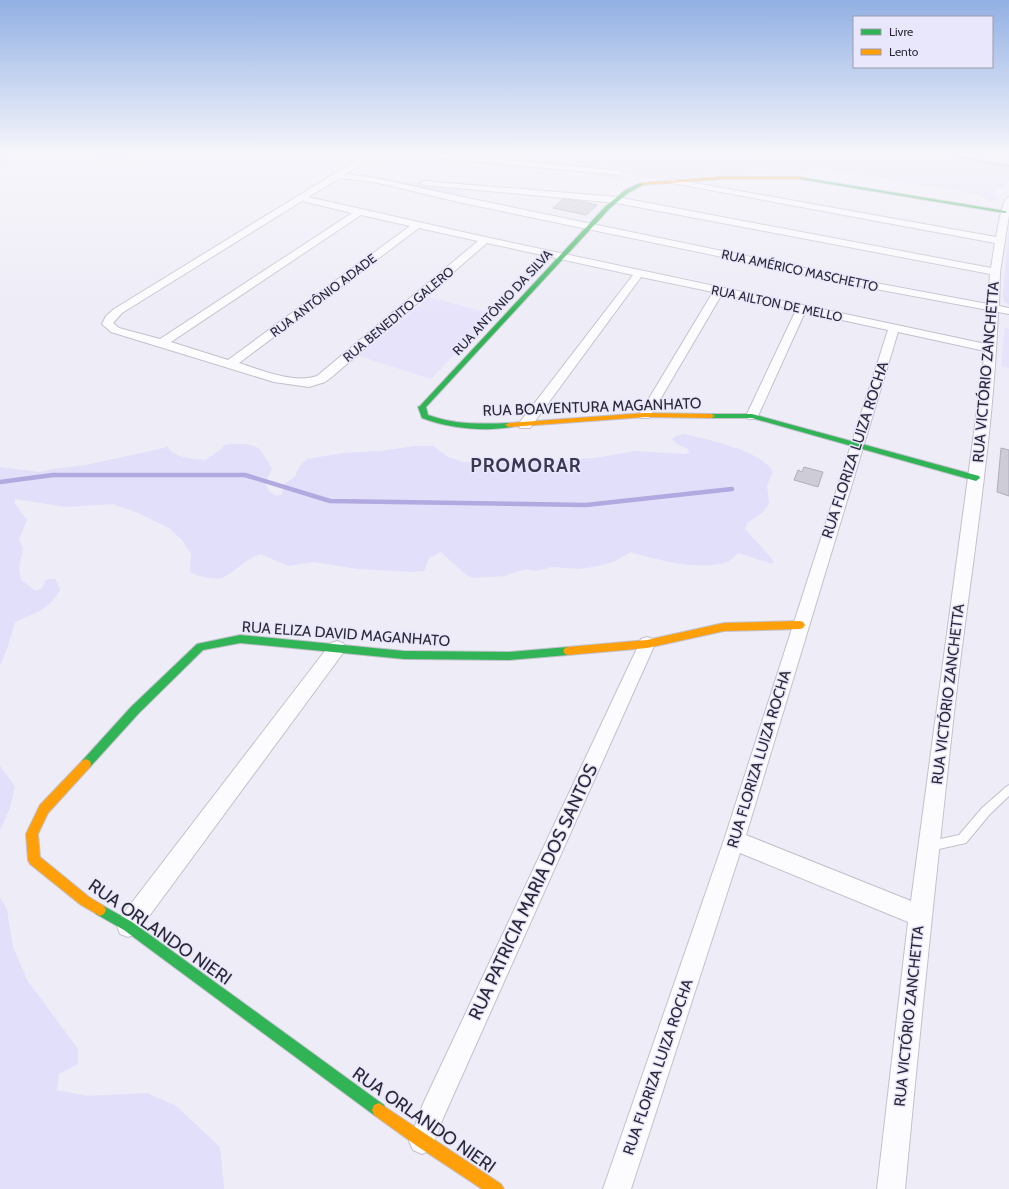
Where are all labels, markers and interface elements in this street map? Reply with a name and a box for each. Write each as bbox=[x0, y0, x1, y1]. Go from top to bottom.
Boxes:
legend bbox=[853, 16, 993, 68]
text: Livre bbox=[889, 24, 913, 39]
text: Lento bbox=[889, 44, 919, 59]
street label: RUA AMÉRICO MASCHETTO bbox=[720, 245, 880, 294]
street label: RUA ANTÔNIO DA SILVA bbox=[449, 246, 555, 358]
street label: RUA ANTÔNIO ADADE bbox=[267, 250, 379, 340]
street label: RUA BENEDITO GALERO bbox=[339, 263, 457, 365]
street label: RUA VICTÓRIO ZANCHETTA bbox=[968, 280, 1003, 463]
street label: RUA AILTON DE MELLO bbox=[710, 281, 844, 325]
street label: RUA FLORIZA LUIZA ROCHA bbox=[818, 359, 892, 541]
street label: RUA BOAVENTURA MAGANHATO bbox=[482, 394, 702, 420]
district label: PROMORAR bbox=[470, 454, 582, 477]
street label: RUA VICTÓRIO ZANCHETTA bbox=[927, 602, 968, 785]
street label: RUA ELIZA DAVID MAGANHATO bbox=[241, 618, 451, 650]
street label: RUA FLORIZA LUIZA ROCHA bbox=[723, 667, 795, 850]
street label: RUA PATRICIA MARIA DOS SANTOS bbox=[464, 761, 602, 1023]
street label: RUA ORLANDO NIERI bbox=[84, 874, 236, 990]
street label: RUA VICTÓRIO ZANCHETTA bbox=[890, 924, 928, 1107]
street label: RUA FLORIZA LUIZA ROCHA bbox=[619, 976, 697, 1157]
street label: RUA ORLANDO NIERI bbox=[348, 1062, 500, 1178]

